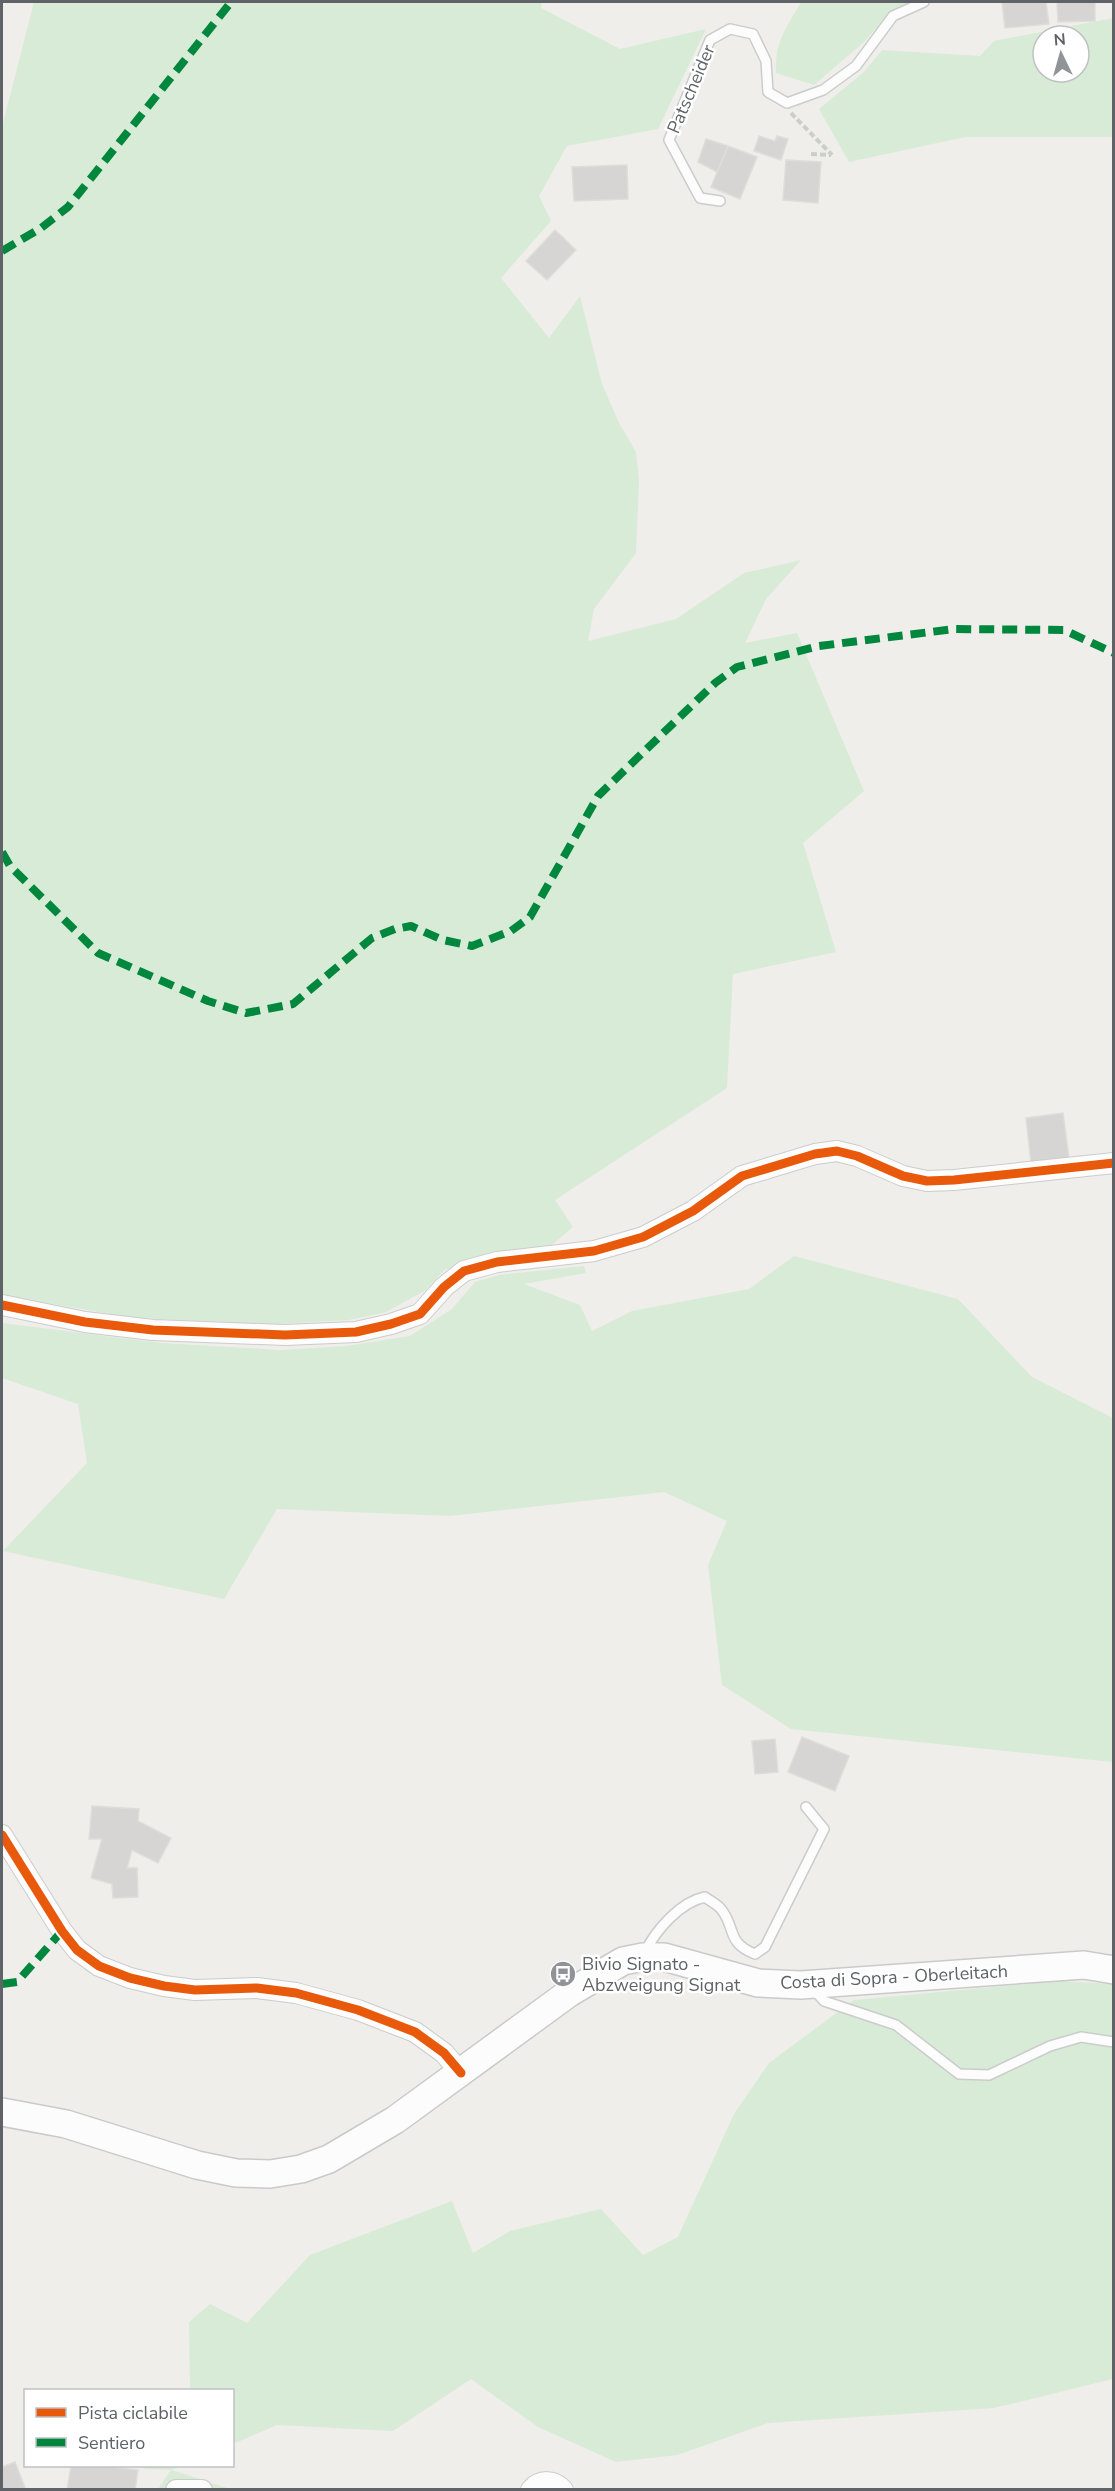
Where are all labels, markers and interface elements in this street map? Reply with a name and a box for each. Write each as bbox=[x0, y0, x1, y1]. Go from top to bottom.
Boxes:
north arrow bbox=[1031, 24, 1091, 84]
text: N bbox=[1053, 29, 1067, 52]
street label: Patscheider bbox=[662, 40, 721, 137]
place label: Bivio Signato - Abzweigung Signat bbox=[582, 1952, 741, 1997]
bus stop icon: Bivio Signato - Abzweigung Signat bbox=[548, 1959, 578, 1989]
street label: Costa di Sopra - Oberleitach bbox=[780, 1959, 1008, 1995]
legend bbox=[24, 2389, 234, 2467]
text: Pista ciclabile bbox=[78, 2401, 188, 2425]
text: Sentiero bbox=[78, 2431, 145, 2455]

